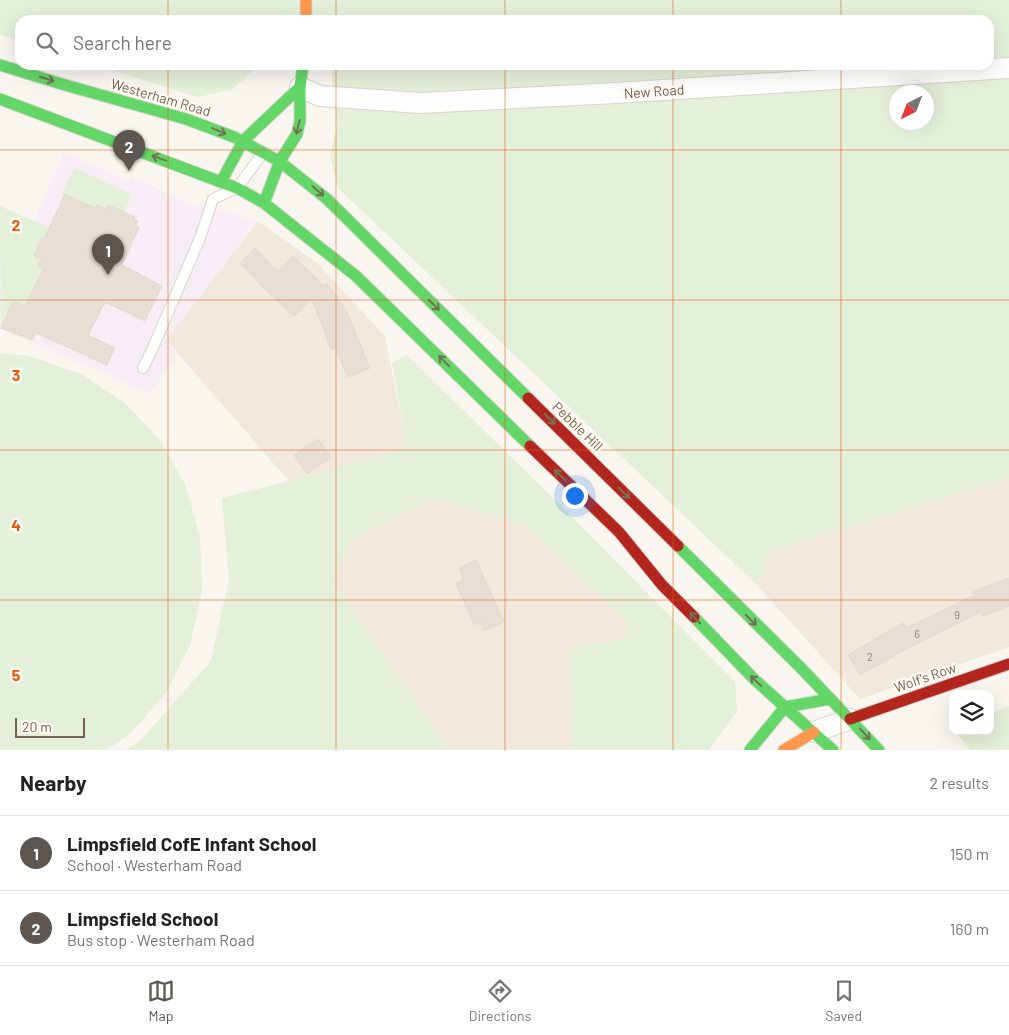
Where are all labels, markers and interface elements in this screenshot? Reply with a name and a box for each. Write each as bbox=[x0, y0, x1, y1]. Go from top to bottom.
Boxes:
search box bbox=[15, 15, 994, 70]
icon: search bbox=[33, 29, 61, 57]
text: Search here bbox=[73, 31, 172, 54]
one-way arrow bbox=[38, 75, 54, 85]
street label: Westerham Road bbox=[109, 75, 213, 119]
street label: New Road bbox=[623, 80, 685, 102]
north arrow bbox=[889, 85, 934, 130]
one-way arrow bbox=[293, 118, 303, 134]
one-way arrow bbox=[211, 126, 226, 136]
pin: 2 bbox=[113, 130, 145, 171]
one-way arrow bbox=[152, 153, 168, 163]
one-way arrow bbox=[312, 186, 325, 197]
text: 2 bbox=[12, 215, 21, 234]
pin: 1 bbox=[92, 234, 124, 275]
one-way arrow bbox=[428, 299, 440, 311]
one-way arrow bbox=[438, 355, 450, 368]
text: 3 bbox=[12, 365, 20, 384]
street label: Pebble Hill bbox=[549, 398, 607, 454]
one-way arrow bbox=[544, 413, 556, 425]
one-way arrow bbox=[553, 469, 566, 481]
your location bbox=[562, 483, 588, 509]
one-way arrow bbox=[618, 486, 630, 499]
text: 4 bbox=[11, 515, 21, 534]
house number: 9 bbox=[954, 608, 960, 621]
one-way arrow bbox=[689, 612, 701, 625]
one-way arrow bbox=[745, 614, 757, 626]
house number: 6 bbox=[914, 627, 920, 640]
house number: 2 bbox=[867, 650, 873, 663]
street label: Wolf's Row bbox=[892, 658, 958, 696]
text: 5 bbox=[12, 665, 21, 684]
one-way arrow bbox=[750, 675, 763, 687]
map controls bbox=[949, 690, 994, 735]
button: layers bbox=[949, 690, 994, 735]
scale bar bbox=[15, 715, 85, 738]
text: 20 m bbox=[22, 718, 52, 735]
one-way arrow bbox=[859, 728, 871, 741]
text: Nearby bbox=[20, 770, 86, 795]
text: 2 results bbox=[930, 773, 989, 792]
text: Limpsfield CofE Infant School bbox=[67, 832, 316, 855]
text: 1 bbox=[33, 844, 39, 863]
text: 150 m bbox=[950, 844, 989, 863]
text: School · Westerham Road bbox=[67, 855, 242, 874]
text: Limpsfield School bbox=[67, 907, 218, 930]
text: 2 bbox=[32, 919, 40, 938]
text: 160 m bbox=[950, 919, 989, 938]
text: Bus stop · Westerham Road bbox=[67, 930, 255, 949]
tab: Map bbox=[147, 977, 175, 1024]
tab: Directions bbox=[469, 977, 531, 1024]
tab: Saved bbox=[825, 977, 862, 1024]

